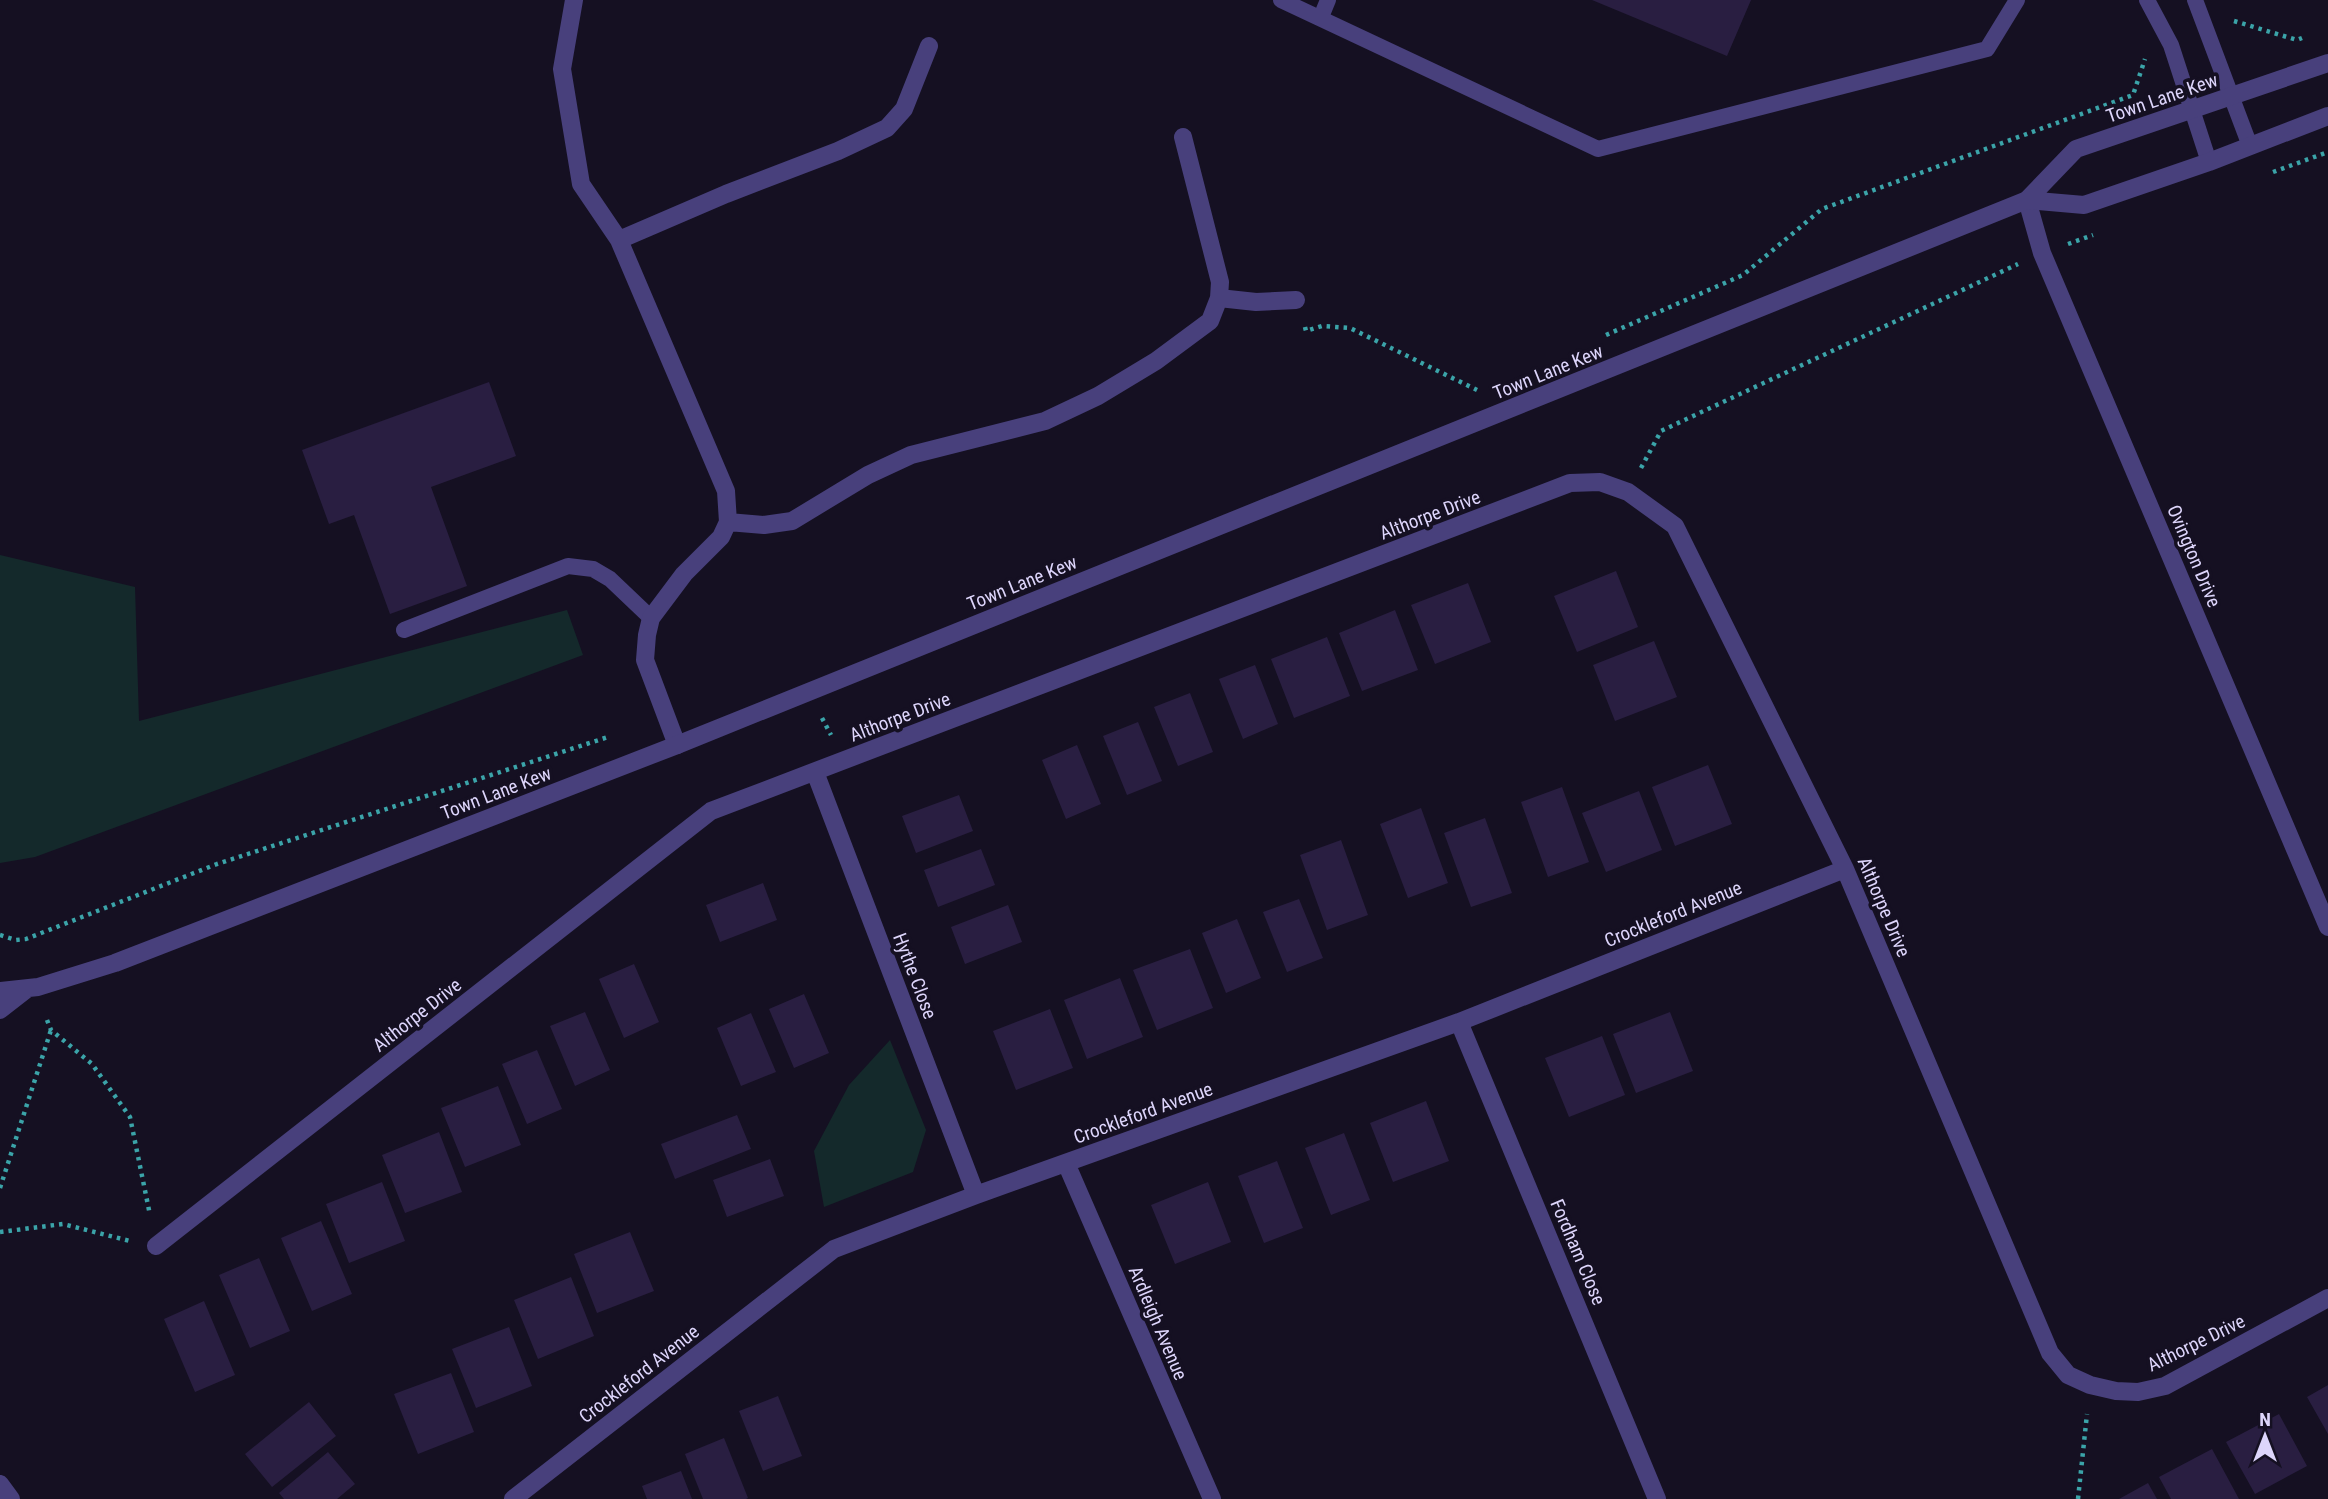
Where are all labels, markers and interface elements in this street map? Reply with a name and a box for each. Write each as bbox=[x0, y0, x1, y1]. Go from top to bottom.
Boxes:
street label: Town Lane Kew bbox=[2103, 68, 2221, 128]
street label: Town Lane Kew bbox=[1490, 340, 1606, 404]
street label: Althorpe Drive bbox=[1376, 485, 1484, 545]
street label: Ovington Drive bbox=[2162, 501, 2226, 611]
street label: Town Lane Kew bbox=[964, 551, 1080, 615]
street label: Althorpe Drive bbox=[846, 687, 954, 747]
street label: Town Lane Kew bbox=[438, 761, 554, 825]
street label: Althorpe Drive bbox=[1853, 854, 1915, 960]
street label: Crockleford Avenue bbox=[1601, 876, 1745, 952]
street label: Hythe Close bbox=[888, 930, 942, 1022]
street label: Althorpe Drive bbox=[368, 973, 466, 1057]
street label: Crockleford Avenue bbox=[1070, 1077, 1216, 1149]
street label: Fordham Close bbox=[1545, 1196, 1611, 1308]
street label: Ardleigh Avenue bbox=[1124, 1263, 1192, 1383]
street label: Althorpe Drive bbox=[2143, 1309, 2249, 1377]
street label: Crockleford Avenue bbox=[574, 1320, 704, 1428]
north arrow bbox=[2230, 1401, 2300, 1471]
text: N bbox=[2259, 1408, 2271, 1431]

